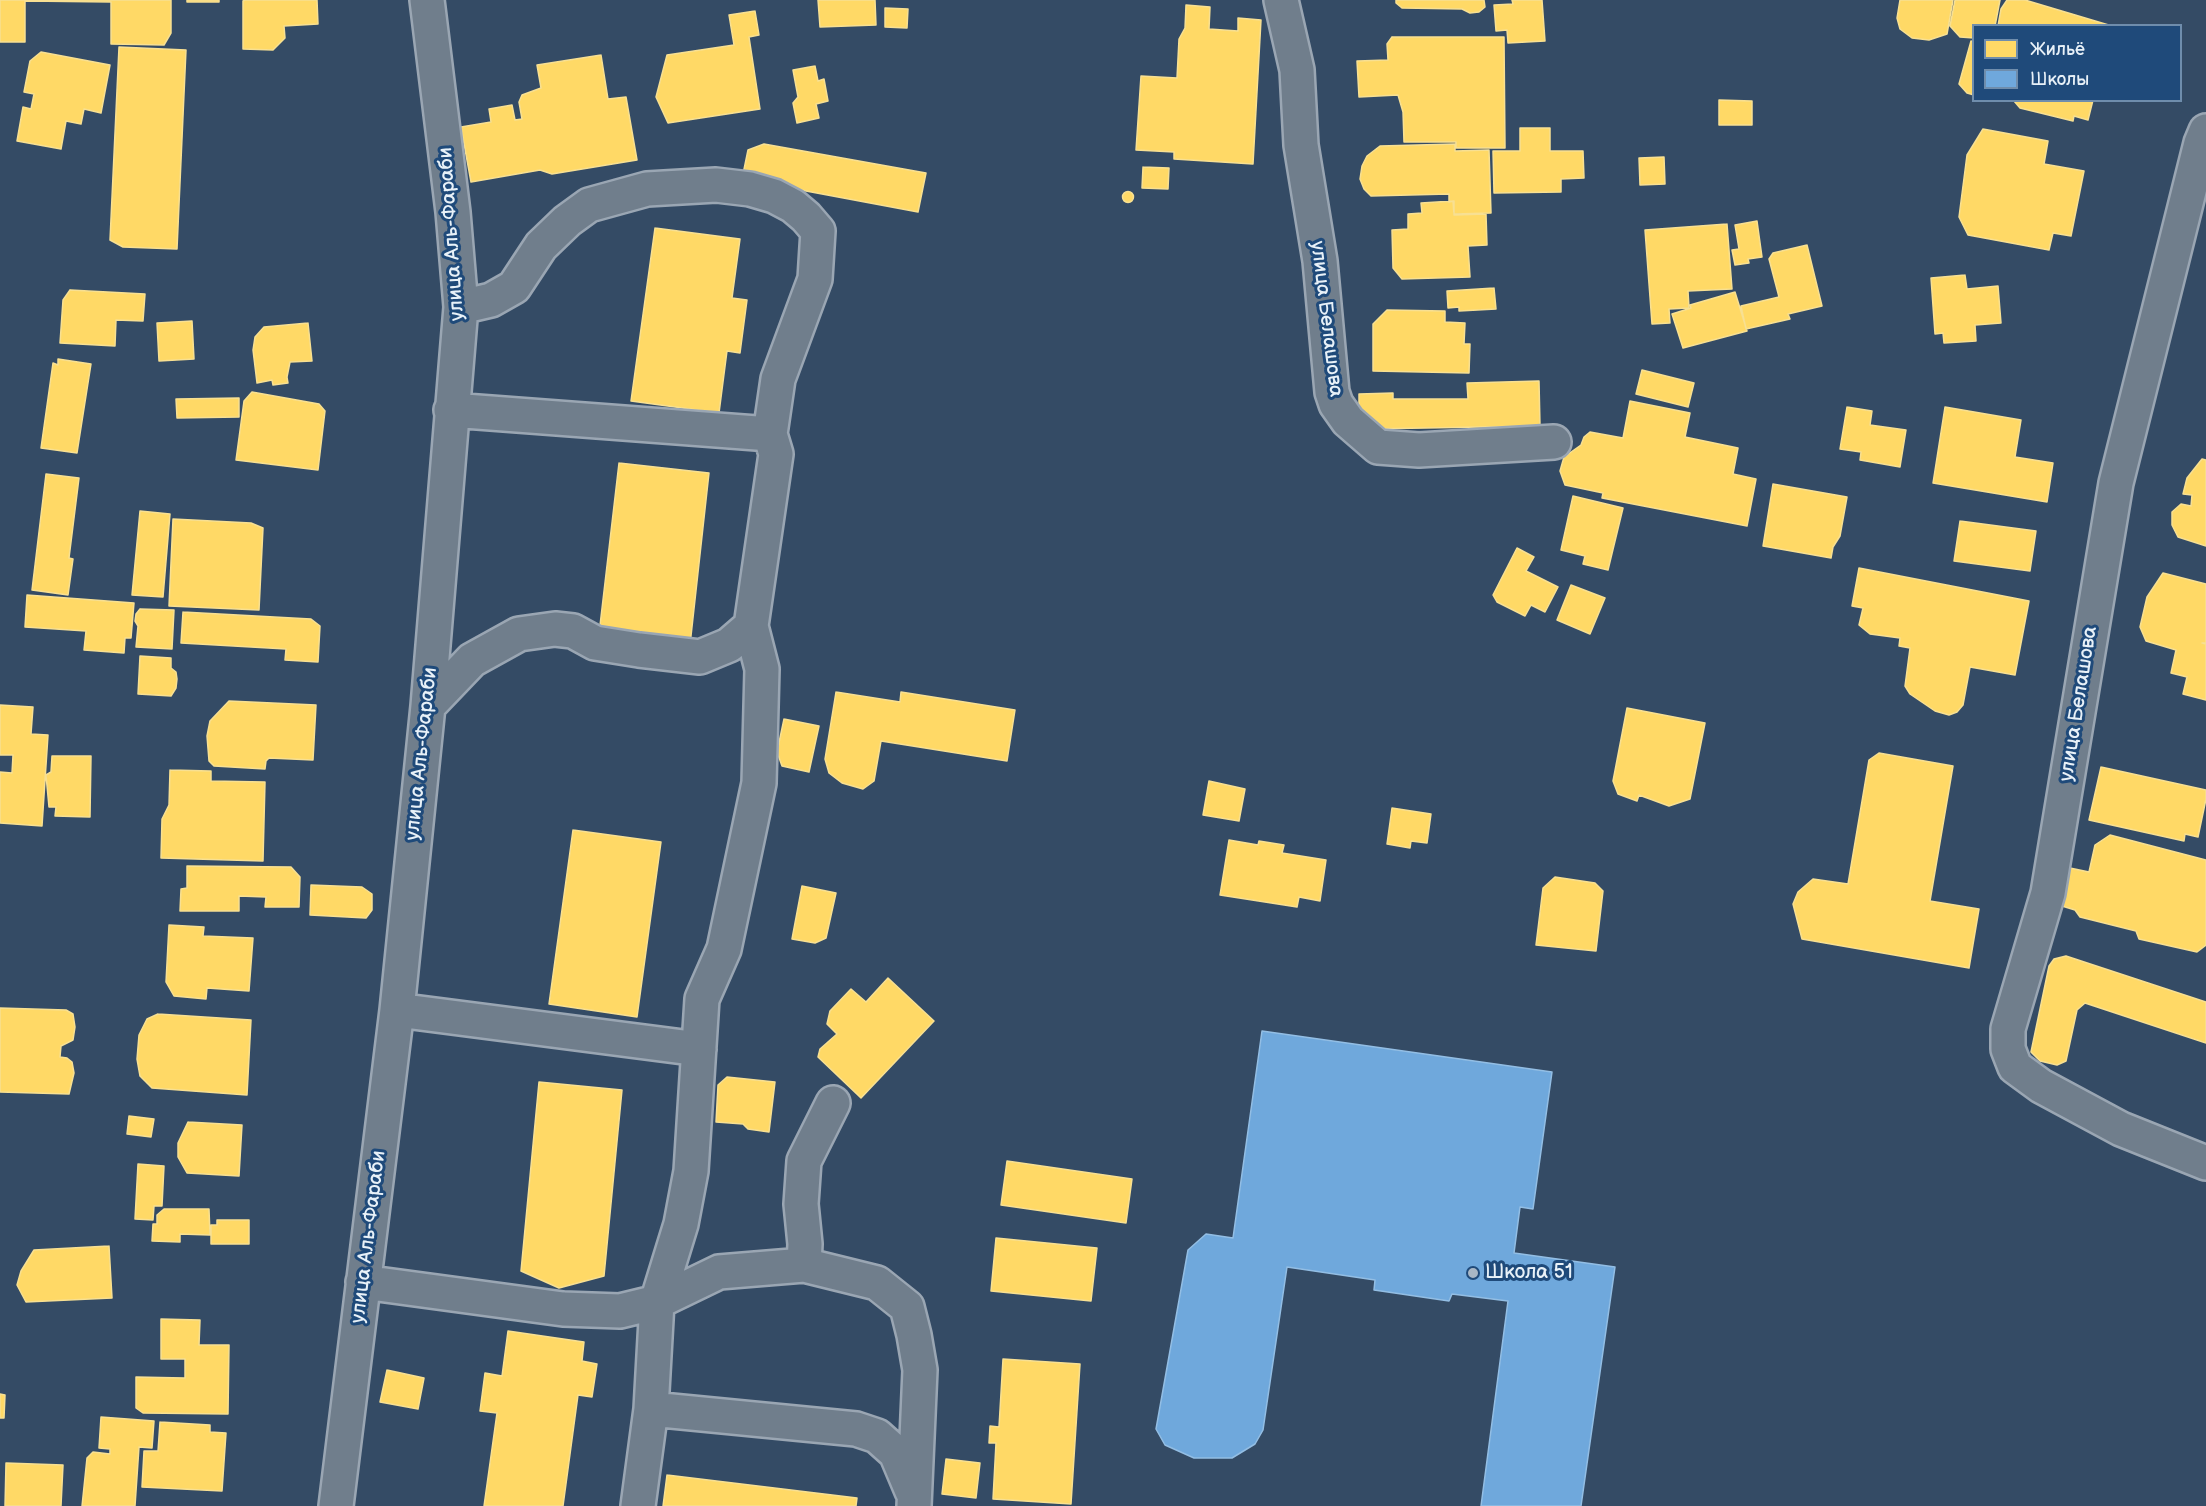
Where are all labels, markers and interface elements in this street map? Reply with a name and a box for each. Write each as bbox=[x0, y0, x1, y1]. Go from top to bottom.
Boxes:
legend bbox=[1972, 24, 2182, 102]
text: Жильё bbox=[2030, 39, 2085, 60]
text: Школы bbox=[2030, 69, 2089, 90]
street label: улица Аль-Фараби bbox=[434, 146, 470, 322]
street label: улица Белашова bbox=[1305, 240, 1347, 398]
street label: улица Белашова bbox=[2055, 625, 2103, 783]
street label: улица Аль-Фараби bbox=[401, 666, 443, 842]
street label: улица Аль-Фараби bbox=[346, 1149, 392, 1325]
place label: Школа 51 bbox=[1485, 1261, 1573, 1285]
marker: Школа 51 bbox=[1466, 1266, 1480, 1280]

